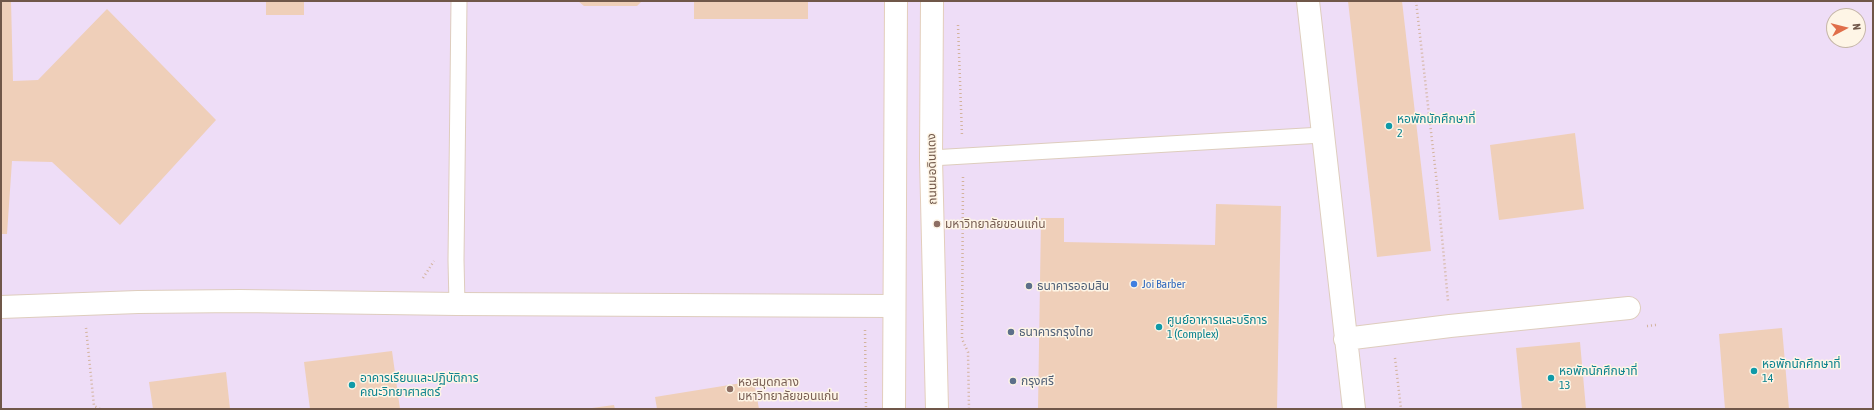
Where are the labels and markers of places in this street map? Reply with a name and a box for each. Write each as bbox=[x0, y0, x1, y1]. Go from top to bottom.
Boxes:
place label: หอพักนักศึกษาที่ 2 bbox=[1397, 112, 1476, 140]
marker: หอพักนักศึกษาที่ 2 bbox=[1384, 121, 1394, 131]
place label: มหาวิทยาลัยขอนแก่น bbox=[945, 217, 1046, 231]
marker: มหาวิทยาลัยขอนแก่น bbox=[932, 219, 942, 229]
place label: Joi Barber bbox=[1142, 277, 1185, 291]
place label: ธนาคารออมสิน bbox=[1037, 279, 1109, 293]
marker: Joi Barber bbox=[1129, 279, 1139, 289]
marker: ธนาคารออมสิน bbox=[1024, 281, 1034, 291]
place label: ศูนย์อาหารและบริการ 1 (Complex) bbox=[1167, 313, 1267, 341]
marker: ศูนย์อาหารและบริการ 1 (Complex) bbox=[1154, 322, 1164, 332]
place label: ธนาคารกรุงไทย bbox=[1019, 325, 1093, 339]
marker: ธนาคารกรุงไทย bbox=[1006, 327, 1016, 337]
place label: หอพักนักศึกษาที่ 14 bbox=[1762, 357, 1841, 385]
place label: หอพักนักศึกษาที่ 13 bbox=[1559, 364, 1638, 392]
marker: หอพักนักศึกษาที่ 14 bbox=[1749, 366, 1759, 376]
place label: อาคารเรียนและปฏิบัติการ คณะวิทยาศาสตร์ bbox=[360, 371, 479, 399]
marker: หอพักนักศึกษาที่ 13 bbox=[1546, 373, 1556, 383]
place label: กรุงศรี bbox=[1021, 374, 1054, 388]
place label: หอสมุดกลาง มหาวิทยาลัยขอนแก่น bbox=[738, 375, 839, 403]
marker: กรุงศรี bbox=[1008, 376, 1018, 386]
marker: อาคารเรียนและปฏิบัติการ คณะวิทยาศาสตร์ bbox=[347, 380, 357, 390]
marker: หอสมุดกลาง มหาวิทยาลัยขอนแก่น bbox=[725, 384, 735, 394]

